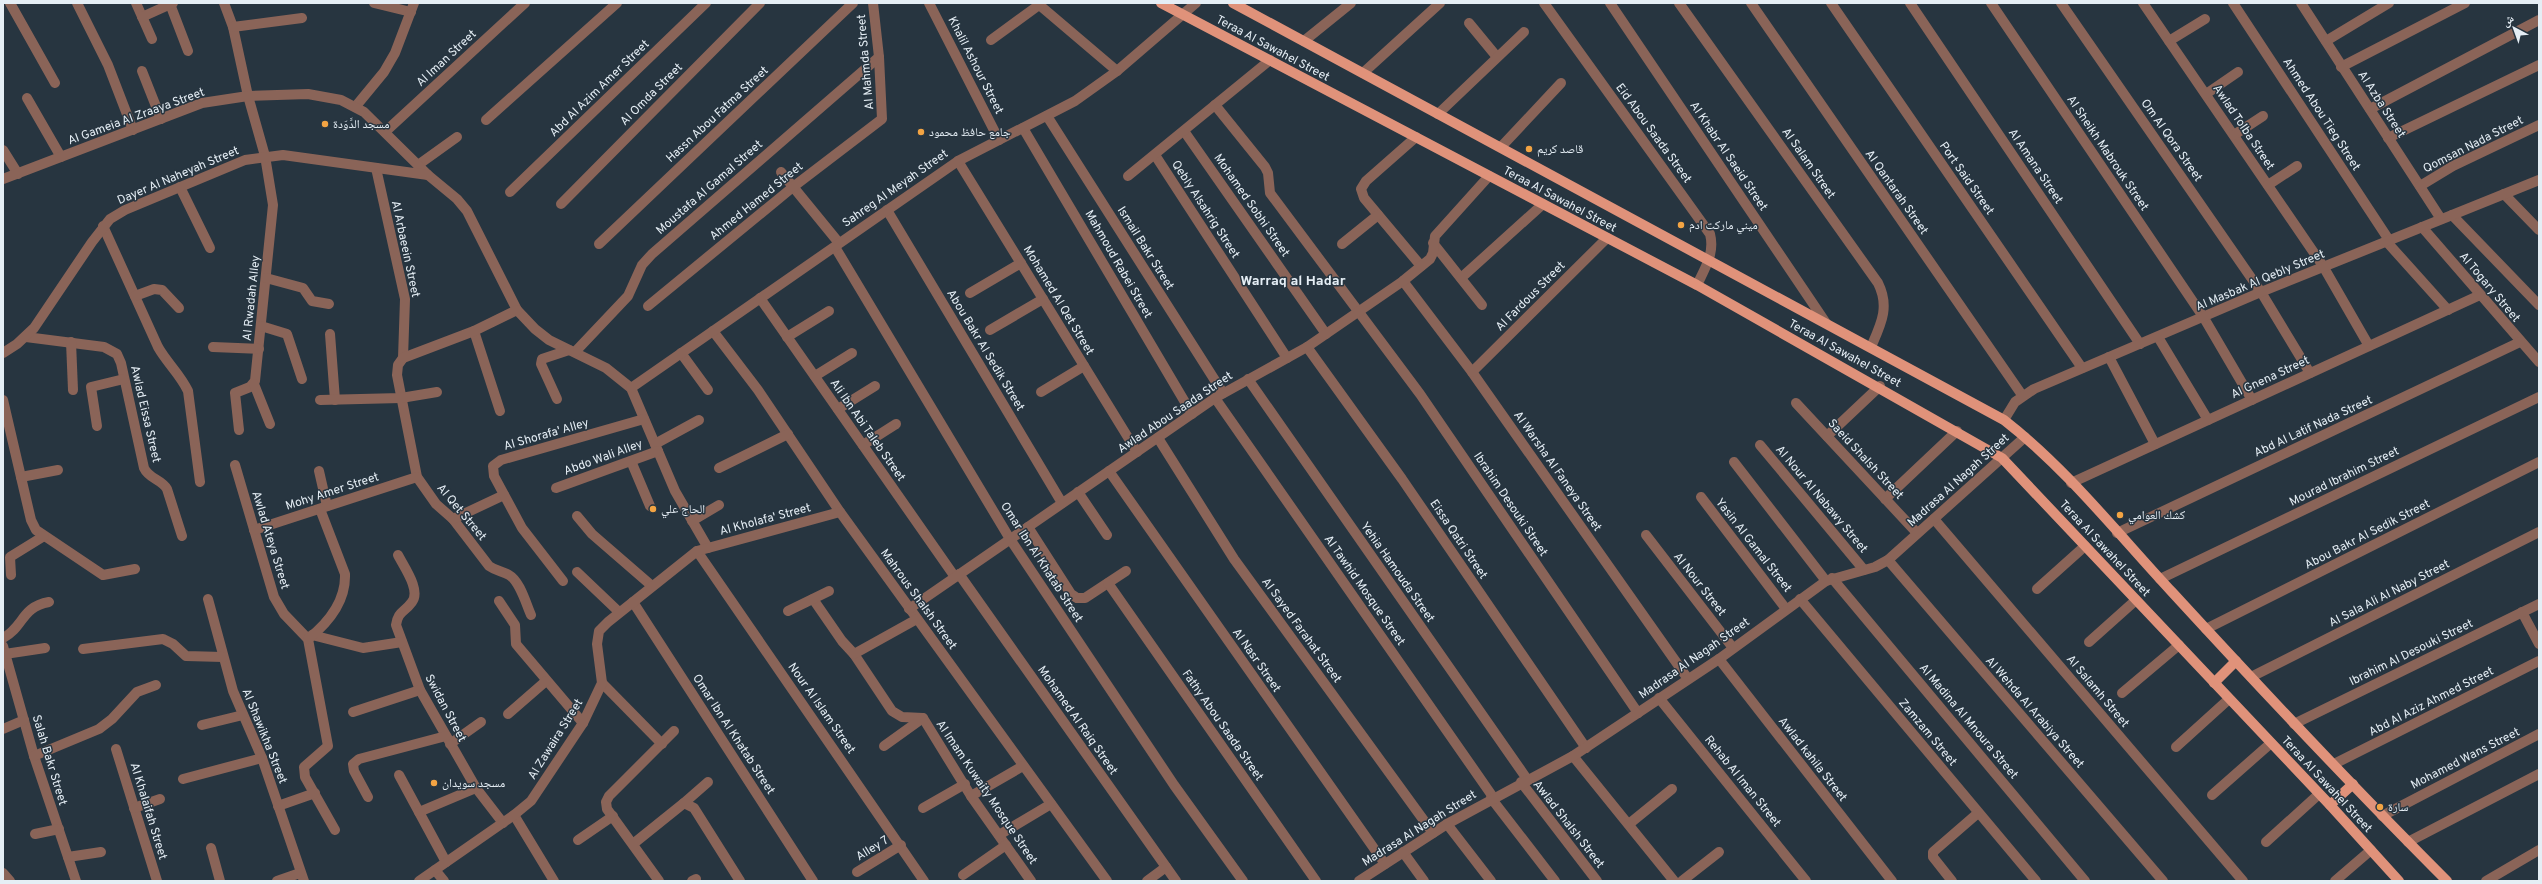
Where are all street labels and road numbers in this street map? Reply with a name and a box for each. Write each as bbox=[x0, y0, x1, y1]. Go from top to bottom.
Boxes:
street label: Teraa Al Sawahel Street bbox=[1213, 12, 1332, 86]
street label: Al Mahmda Street bbox=[854, 13, 878, 110]
street label: Khalil Ashour Street bbox=[944, 14, 1007, 117]
street label: Al Iman Street bbox=[413, 27, 480, 91]
street label: Abd Al Azim Amer Street bbox=[546, 37, 653, 141]
street label: Ahmed Abou Tieg Street bbox=[2279, 55, 2364, 174]
street label: Al Omda Street bbox=[617, 60, 686, 129]
street label: Hassn Abou Fatma Street bbox=[663, 63, 772, 166]
street label: Al Azba Street bbox=[2354, 68, 2409, 141]
street label: Eid Abou Saada Street bbox=[1612, 80, 1695, 187]
street label: Awlad Tolba Street bbox=[2209, 82, 2278, 173]
street label: Al Gameia Al Zraaya Street bbox=[66, 85, 207, 149]
street label: Al Sheikh Mabrouk Street bbox=[2063, 93, 2152, 214]
street label: Om Al Qora Street bbox=[2137, 96, 2206, 185]
street label: Al Khabr Al Saeid Street bbox=[1686, 99, 1771, 214]
street label: Qomsan Nada Street bbox=[2421, 113, 2526, 177]
street label: Al Salam Street bbox=[1778, 125, 1839, 202]
street label: Al Amana Street bbox=[2004, 126, 2066, 207]
street label: Moustafa Al Gamal Street bbox=[653, 137, 766, 239]
street label: Port Said Street bbox=[1935, 139, 1997, 218]
street label: Dayer Al Naheyah Street bbox=[115, 143, 242, 209]
street label: Sahreg Al Meyah Street bbox=[840, 146, 952, 231]
street label: Al Qantarah Street bbox=[1861, 147, 1931, 238]
street label: Mohamed Sobhi Street bbox=[1210, 151, 1293, 260]
street label: Qebly Alsahrig Street bbox=[1167, 157, 1243, 262]
street label: Ahmed Hamed Street bbox=[707, 159, 807, 244]
street label: Teraa Al Sawahel Street bbox=[1500, 163, 1619, 237]
street label: Al Arbaeein Street bbox=[387, 199, 423, 299]
street label: Ismail Bakr Street bbox=[1113, 204, 1177, 293]
street label: Mahmoud Rabei Street bbox=[1081, 208, 1156, 321]
street label: Mohamed Al Qet Street bbox=[1019, 243, 1097, 358]
street label: Al Masbak Al Qebly Street bbox=[2193, 246, 2327, 315]
street label: Al Togary Street bbox=[2455, 249, 2523, 326]
street label: Al Rwadah Alley bbox=[240, 255, 264, 342]
street label: Al Fardous Street bbox=[1492, 258, 1569, 335]
street label: Abou Bakr Al Sedik Street bbox=[943, 287, 1028, 414]
street label: Teraa Al Sawahel Street bbox=[1785, 316, 1904, 392]
street label: Al Gnena Street bbox=[2229, 353, 2312, 403]
street label: Awlad Eissa Street bbox=[126, 364, 164, 464]
street label: Awlad Abou Saada Street bbox=[1115, 368, 1236, 457]
street label: Ali Ibn Abi Taleb Street bbox=[826, 376, 909, 485]
street label: Abd Al Latif Nada Street bbox=[2252, 392, 2375, 461]
street label: Al Warsha Al Faneya Street bbox=[1509, 408, 1605, 535]
street label: Al Shorafa' Alley bbox=[502, 415, 591, 455]
street label: Saeid Shalsh Street bbox=[1824, 416, 1907, 503]
street label: Madrasa Al Nagah Street bbox=[1904, 431, 2013, 531]
street label: Abdo Wali Alley bbox=[562, 436, 645, 480]
street label: Al Nour Al Nabawy Street bbox=[1772, 443, 1871, 557]
street label: Mourad Ibrahim Street bbox=[2287, 443, 2402, 510]
street label: Ibrahim Desouki Street bbox=[1469, 449, 1551, 560]
street label: Mohy Amer Street bbox=[284, 469, 381, 515]
street label: Al Qet Street bbox=[433, 481, 490, 544]
street label: Awlad Ateya Street bbox=[247, 489, 293, 591]
street label: Yasin Al Gamal Street bbox=[1711, 495, 1795, 596]
street label: Abou Bakr Al Sedik Street bbox=[2302, 496, 2433, 574]
street label: Eissa Qatri Street bbox=[1426, 497, 1491, 582]
street label: Teraa Al Sawahel Street bbox=[2055, 497, 2153, 600]
street label: Omar Ibn Al Khatab Street bbox=[996, 499, 1086, 626]
street label: Al Kholafa' Street bbox=[718, 500, 813, 540]
street label: Yehia Hamouda Street bbox=[1356, 519, 1438, 626]
street label: Al Tawhid Mosque Street bbox=[1320, 532, 1408, 649]
street label: Mahrous Shalsh Street bbox=[876, 546, 960, 653]
street label: Al Nour Street bbox=[1669, 549, 1729, 620]
street label: Al Sala Ali Al Naby Street bbox=[2326, 556, 2453, 631]
street label: Al Sayed Farahat Street bbox=[1258, 575, 1345, 686]
street label: Madrasa Al Nagah Street bbox=[1636, 614, 1753, 703]
street label: Ibrahim Al Desouki Street bbox=[2347, 616, 2476, 690]
street label: Al Nasr Street bbox=[1228, 625, 1284, 696]
street label: Al Salamh Street bbox=[2062, 652, 2132, 731]
street label: Al Wehda Al Arabiya Street bbox=[1981, 653, 2087, 772]
street label: Nour Al Islam Street bbox=[784, 660, 859, 757]
street label: Al Madina Al Mnoura Street bbox=[1915, 661, 2021, 783]
street label: Mohamed Al Raiq Street bbox=[1033, 663, 1121, 778]
street label: Abd Al Aziz Ahmed Street bbox=[2366, 663, 2497, 740]
street label: Fathy Abou Saada Street bbox=[1178, 667, 1267, 784]
street label: Omar Ibn Al Khatab Street bbox=[688, 671, 778, 798]
street label: Swidan Street bbox=[421, 672, 470, 745]
street label: Al Shawikha Street bbox=[238, 686, 290, 786]
street label: Al Zawaira Street bbox=[525, 696, 587, 783]
street label: Zamzam Street bbox=[1894, 696, 1960, 770]
street label: Salah Bakr Street bbox=[28, 713, 70, 807]
street label: Awlad kahila Street bbox=[1774, 714, 1850, 805]
street label: Al Imam Kuwaity Mosque Street bbox=[932, 717, 1041, 868]
street label: Mohamed Wans Street bbox=[2408, 724, 2523, 793]
street label: Rehab Al Iman Street bbox=[1700, 733, 1784, 831]
street label: Teraa Al Sawahel Street bbox=[2277, 733, 2375, 836]
street label: Al Khalaifah Street bbox=[126, 761, 170, 862]
street label: Awlad Shalsh Street bbox=[1529, 777, 1608, 872]
street label: Madrasa Al Nagah Street bbox=[1359, 787, 1480, 871]
street label: Alley 7 bbox=[853, 833, 892, 865]

